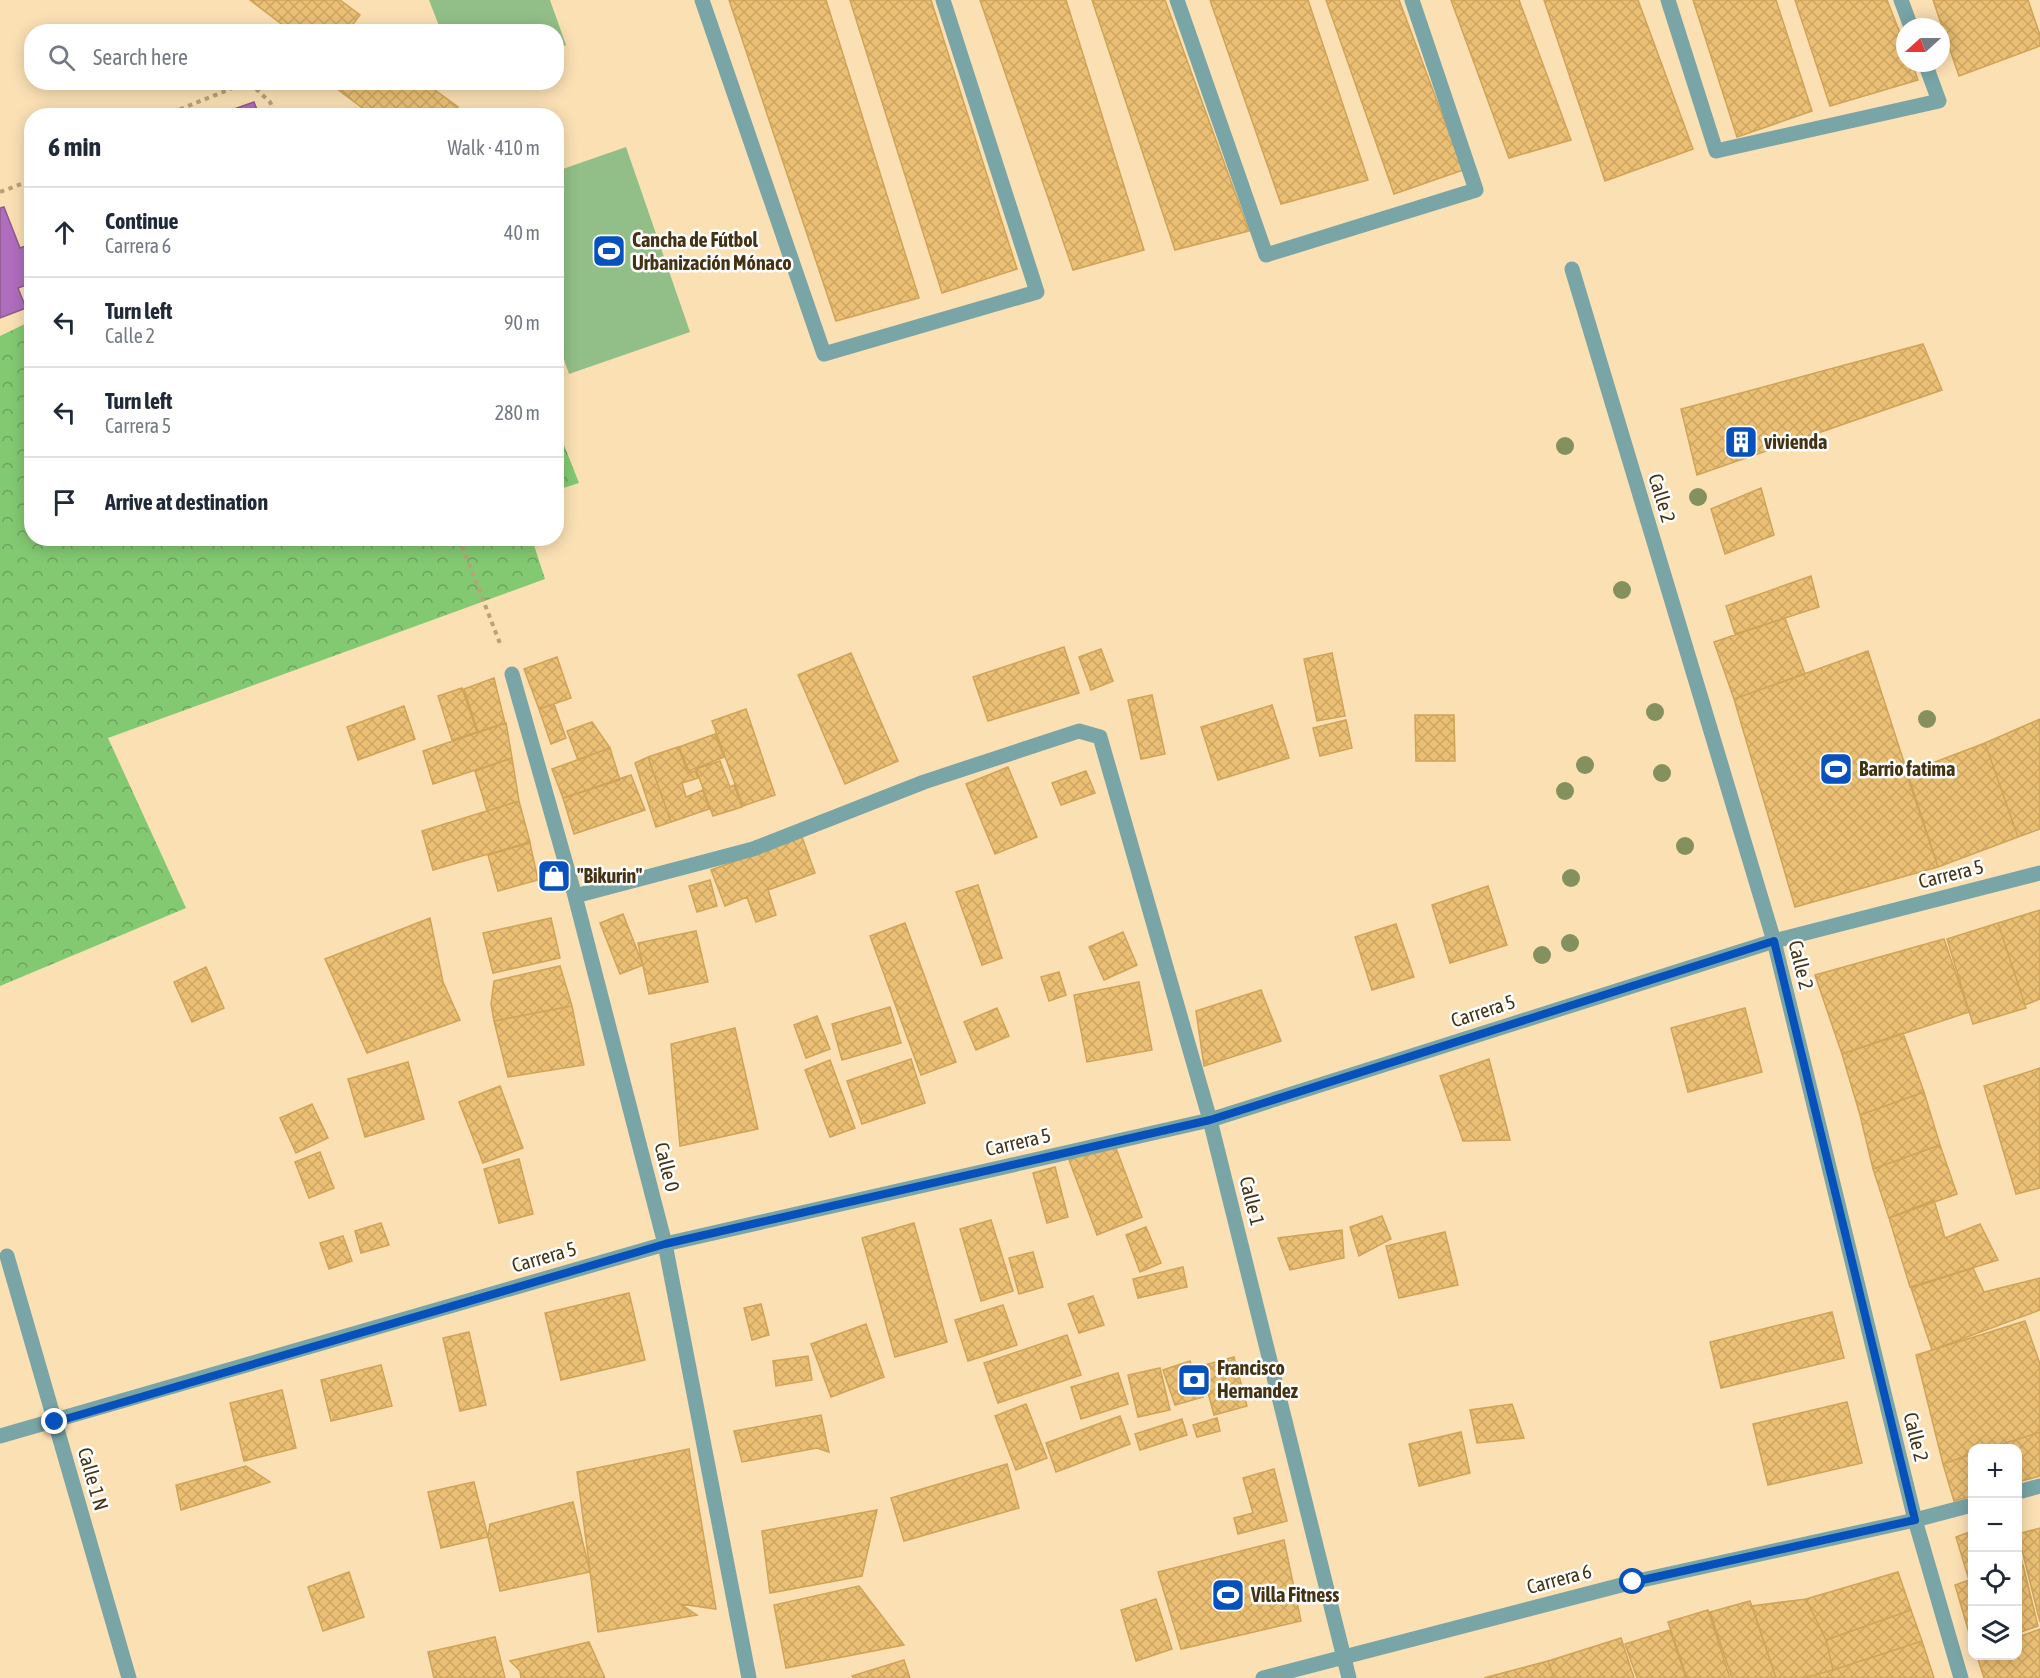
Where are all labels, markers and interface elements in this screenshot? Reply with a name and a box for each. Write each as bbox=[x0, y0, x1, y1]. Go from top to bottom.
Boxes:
north arrow bbox=[1896, 18, 1950, 72]
search box bbox=[24, 24, 564, 90]
icon: search bbox=[45, 41, 78, 74]
text: Search here bbox=[93, 44, 188, 70]
text: 6 min bbox=[48, 132, 101, 162]
text: Walk · 410 m bbox=[448, 136, 540, 159]
text: Continue bbox=[105, 208, 179, 234]
icon: ahead bbox=[48, 216, 81, 249]
text: 40 m bbox=[504, 221, 540, 244]
place label: Cancha de Fútbol Urbanización Mónaco bbox=[632, 228, 792, 274]
sports icon: Cancha de Fútbol Urbanización Mónaco bbox=[591, 233, 627, 269]
text: Carrera 6 bbox=[105, 234, 171, 257]
text: Turn left bbox=[105, 298, 172, 324]
icon: left bbox=[48, 306, 81, 339]
text: 90 m bbox=[504, 311, 540, 334]
text: Calle 2 bbox=[105, 324, 155, 347]
text: Turn left bbox=[105, 388, 172, 414]
icon: left bbox=[48, 396, 81, 429]
text: 280 m bbox=[495, 401, 540, 424]
text: Carrera 5 bbox=[105, 414, 171, 437]
building icon: vivienda bbox=[1723, 424, 1759, 460]
place label: vivienda bbox=[1764, 430, 1827, 453]
street label: Calle 2 bbox=[1644, 471, 1681, 525]
icon: arrive bbox=[48, 486, 81, 519]
text: Arrive at destination bbox=[105, 489, 268, 515]
sports icon: Barrio fatima bbox=[1818, 751, 1854, 787]
place label: Barrio fatima bbox=[1859, 757, 1955, 780]
street label: Carrera 5 bbox=[1916, 854, 1986, 893]
shop icon: "Bikurin" bbox=[536, 858, 572, 894]
place label: "Bikurin" bbox=[577, 864, 643, 887]
street label: Calle 2 bbox=[1784, 938, 1819, 992]
street label: Carrera 5 bbox=[1448, 989, 1518, 1032]
street label: Carrera 5 bbox=[983, 1123, 1053, 1160]
street label: Calle 0 bbox=[650, 1140, 685, 1194]
street label: Calle 1 bbox=[1235, 1174, 1270, 1228]
street label: Carrera 5 bbox=[509, 1236, 579, 1277]
place label: Francisco Hernandez bbox=[1217, 1356, 1299, 1402]
bank icon: Francisco Hernandez bbox=[1176, 1362, 1212, 1398]
route end bbox=[41, 1408, 67, 1434]
street label: Calle 2 bbox=[1899, 1410, 1934, 1464]
map controls bbox=[1968, 1444, 2022, 1660]
button: + bbox=[1968, 1444, 2022, 1498]
street label: Calle 1 N bbox=[74, 1445, 113, 1513]
button: − bbox=[1968, 1498, 2022, 1552]
button: locate bbox=[1968, 1552, 2022, 1606]
street label: Carrera 6 bbox=[1524, 1559, 1594, 1598]
route start bbox=[1619, 1568, 1645, 1594]
sports icon: Villa Fitness bbox=[1210, 1577, 1246, 1613]
place label: Villa Fitness bbox=[1250, 1583, 1339, 1606]
button: layers bbox=[1968, 1606, 2022, 1660]

